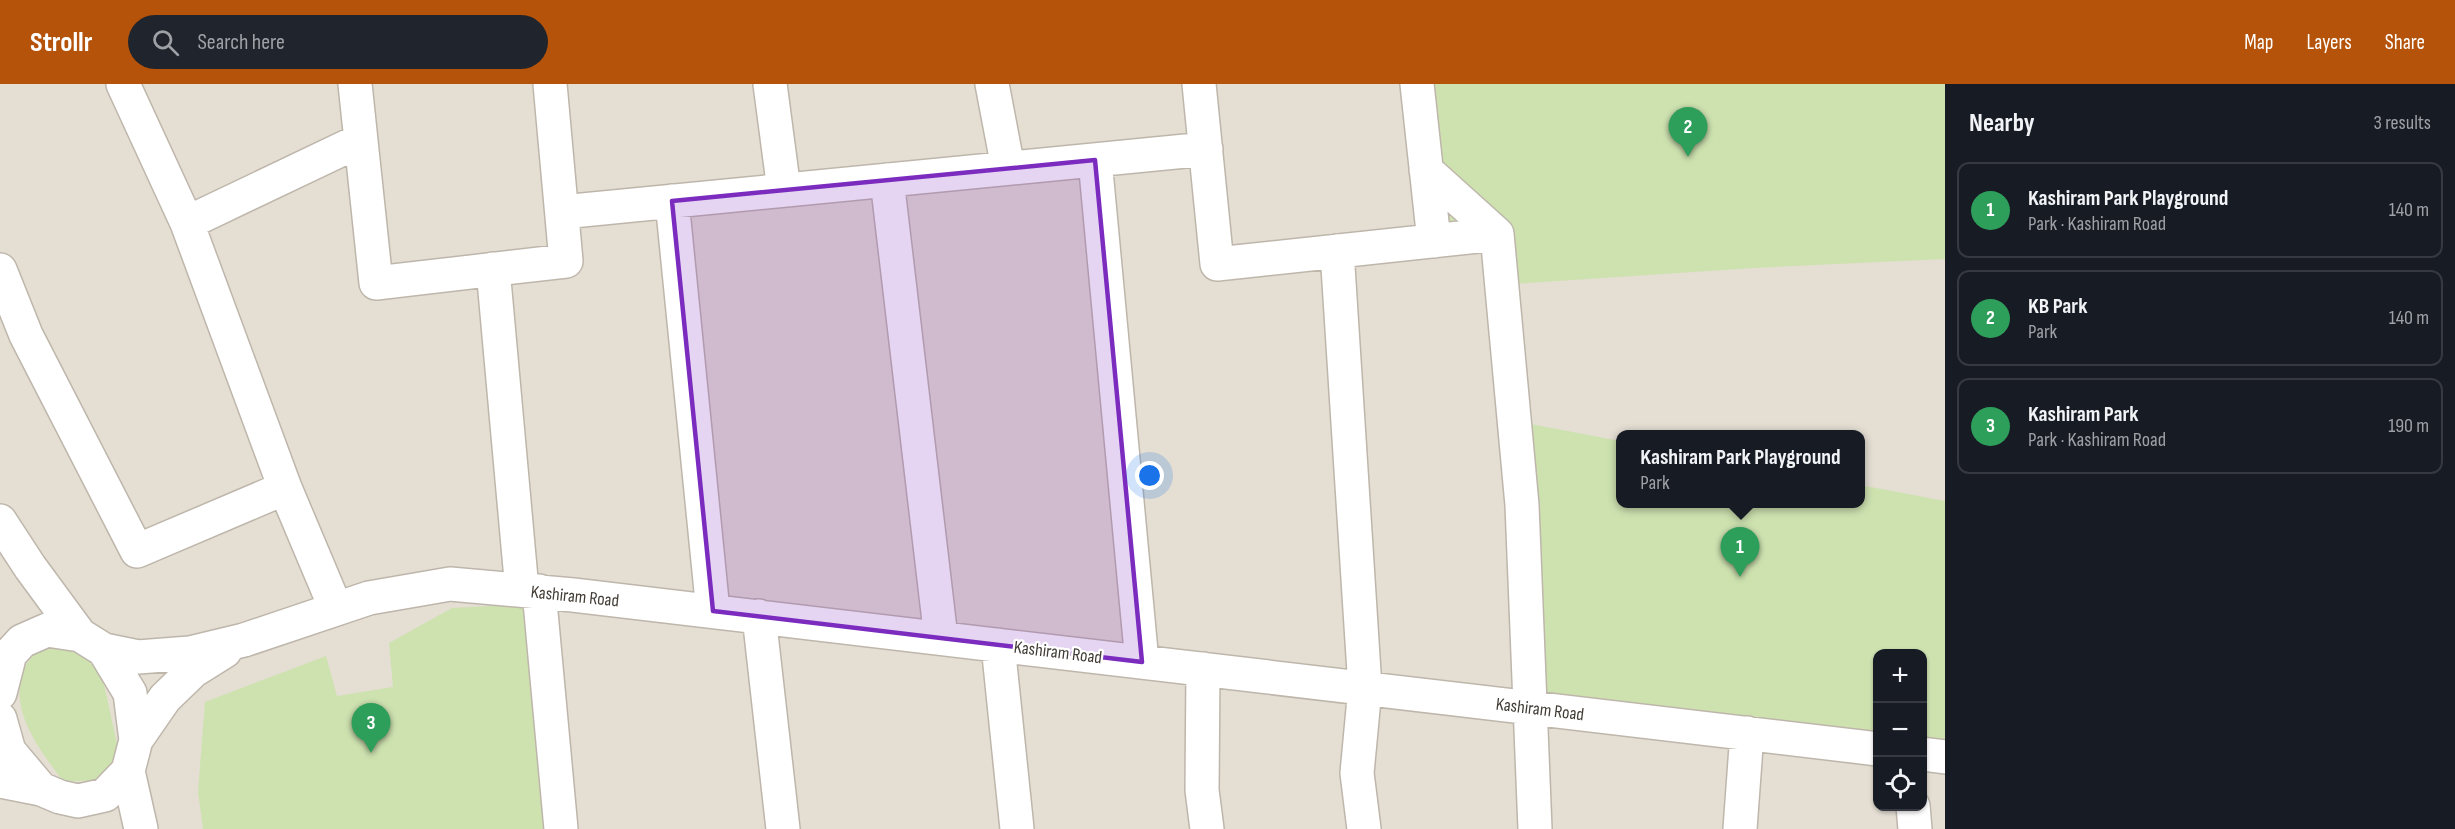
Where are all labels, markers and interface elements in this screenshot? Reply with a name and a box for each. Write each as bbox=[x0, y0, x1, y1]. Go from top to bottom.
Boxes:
search box bbox=[128, 15, 548, 69]
text: Strollr bbox=[30, 26, 92, 59]
icon: search bbox=[149, 26, 182, 59]
text: Search here bbox=[197, 29, 285, 56]
text: Map bbox=[2244, 30, 2273, 55]
text: Layers bbox=[2306, 30, 2352, 55]
text: Share bbox=[2385, 30, 2425, 55]
pin: 2 bbox=[1668, 107, 1708, 157]
text: Nearby bbox=[1969, 108, 2035, 139]
text: 3 results bbox=[2374, 111, 2431, 135]
text: Kashiram Park Playground bbox=[2028, 185, 2228, 212]
text: 1 bbox=[1987, 198, 1994, 222]
text: 140 m bbox=[2389, 198, 2429, 222]
text: Park · Kashiram Road bbox=[2028, 212, 2166, 236]
text: KB Park bbox=[2028, 293, 2087, 320]
text: 2 bbox=[1986, 306, 1995, 330]
text: 140 m bbox=[2389, 306, 2429, 330]
text: Park bbox=[2028, 320, 2057, 344]
text: Kashiram Park bbox=[2028, 401, 2139, 428]
text: 3 bbox=[1986, 414, 1995, 438]
text: 190 m bbox=[2388, 414, 2429, 438]
text: Park · Kashiram Road bbox=[2028, 428, 2166, 452]
popup bbox=[1616, 430, 1865, 508]
text: Kashiram Park Playground bbox=[1640, 444, 1841, 471]
your location bbox=[1135, 461, 1164, 490]
text: Park bbox=[1640, 471, 1670, 495]
pin: 1 bbox=[1720, 528, 1760, 577]
street label: Kashiram Road bbox=[530, 581, 620, 612]
street label: Kashiram Road bbox=[1013, 637, 1103, 668]
map controls bbox=[1873, 649, 1927, 811]
button: + bbox=[1873, 649, 1927, 703]
street label: Kashiram Road bbox=[1495, 694, 1585, 725]
button: − bbox=[1873, 703, 1927, 757]
pin: 3 bbox=[352, 704, 391, 753]
button: locate bbox=[1873, 757, 1927, 811]

